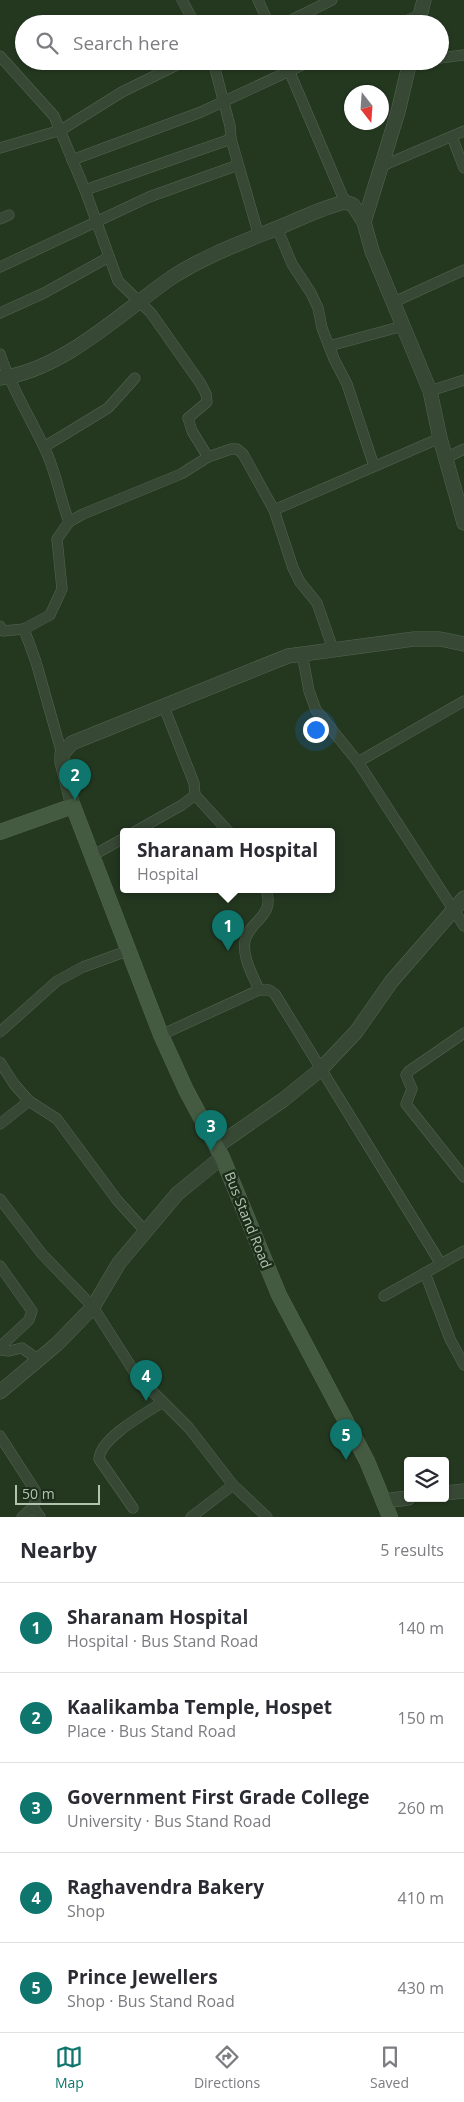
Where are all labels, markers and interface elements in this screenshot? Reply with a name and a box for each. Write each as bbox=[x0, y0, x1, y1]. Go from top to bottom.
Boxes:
search box bbox=[15, 15, 449, 70]
icon: search bbox=[33, 29, 61, 57]
text: Search here bbox=[73, 30, 179, 56]
north arrow bbox=[344, 85, 389, 130]
your location bbox=[303, 717, 329, 743]
pin: 2 bbox=[59, 759, 91, 800]
popup bbox=[120, 828, 335, 893]
text: Sharanam Hospital bbox=[137, 837, 318, 863]
text: Hospital bbox=[137, 863, 198, 885]
pin: 1 bbox=[212, 910, 244, 951]
pin: 3 bbox=[195, 1110, 227, 1151]
street label: Bus Stand Road bbox=[220, 1169, 276, 1271]
pin: 4 bbox=[130, 1360, 162, 1401]
pin: 5 bbox=[330, 1419, 362, 1460]
map controls bbox=[404, 1457, 449, 1502]
button: layers bbox=[404, 1457, 449, 1502]
scale bar bbox=[15, 1482, 100, 1505]
text: 50 m bbox=[22, 1484, 55, 1503]
text: Nearby bbox=[20, 1536, 97, 1564]
text: 5 results bbox=[380, 1539, 444, 1561]
text: Sharanam Hospital bbox=[67, 1604, 248, 1630]
text: 1 bbox=[31, 1617, 41, 1639]
text: 140 m bbox=[398, 1617, 444, 1639]
text: Hospital · Bus Stand Road bbox=[67, 1630, 258, 1652]
text: Kaalikamba Temple, Hospet bbox=[67, 1694, 332, 1720]
text: 2 bbox=[31, 1707, 41, 1729]
text: 150 m bbox=[398, 1707, 444, 1729]
text: Place · Bus Stand Road bbox=[67, 1720, 236, 1742]
text: Government First Grade College bbox=[67, 1784, 369, 1810]
text: 3 bbox=[31, 1797, 41, 1819]
text: 260 m bbox=[398, 1797, 444, 1819]
text: University · Bus Stand Road bbox=[67, 1810, 271, 1832]
text: Raghavendra Bakery bbox=[67, 1874, 264, 1900]
text: 4 bbox=[31, 1887, 41, 1909]
text: 410 m bbox=[398, 1887, 444, 1909]
text: Shop bbox=[67, 1900, 105, 1922]
text: Prince Jewellers bbox=[67, 1964, 218, 1990]
text: 5 bbox=[31, 1977, 41, 1999]
text: 430 m bbox=[398, 1977, 444, 1999]
text: Shop · Bus Stand Road bbox=[67, 1990, 235, 2012]
tab: Map bbox=[55, 2043, 84, 2092]
tab: Directions bbox=[194, 2043, 260, 2092]
tab: Saved bbox=[370, 2043, 409, 2092]

